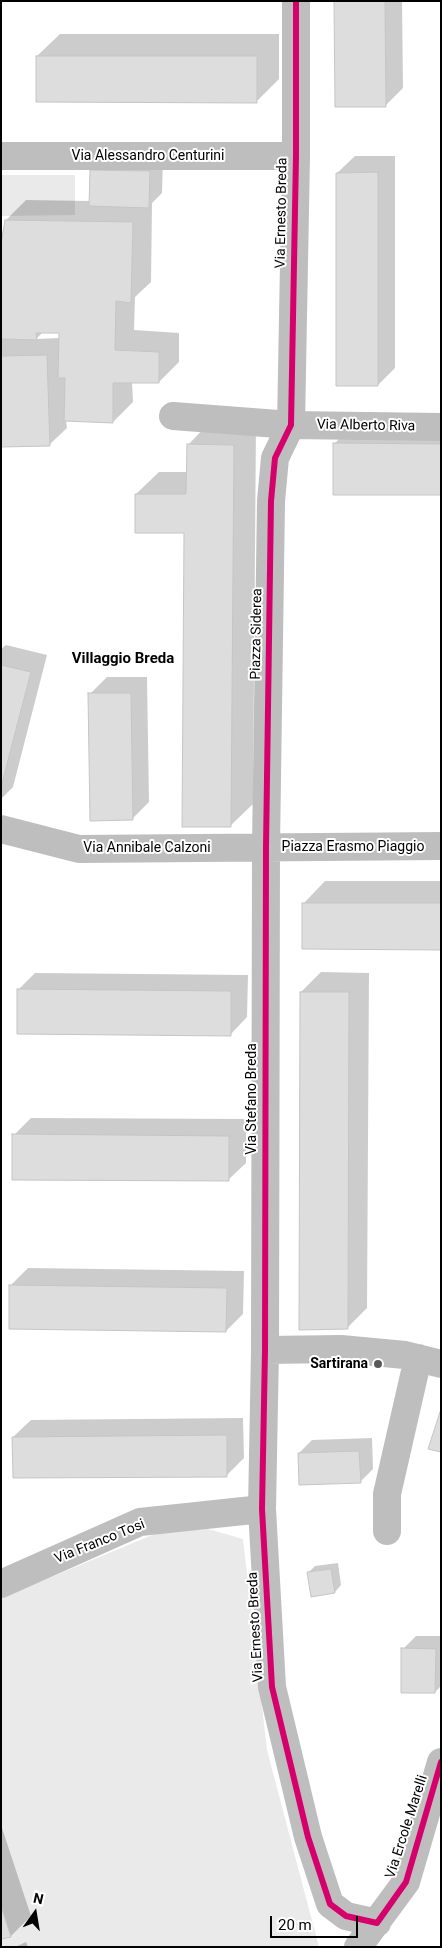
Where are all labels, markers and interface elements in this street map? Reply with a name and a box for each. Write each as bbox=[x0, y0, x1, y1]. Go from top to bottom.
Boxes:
street label: Via Alessandro Centurini bbox=[72, 148, 224, 164]
street label: Via Ernesto Breda bbox=[273, 158, 291, 268]
street label: Via Alberto Riva bbox=[317, 417, 415, 435]
street label: Piazza Siderea bbox=[248, 588, 266, 680]
district label: Villaggio Breda bbox=[72, 650, 174, 668]
street label: Piazza Erasmo Piaggio bbox=[282, 839, 424, 855]
street label: Via Annibale Calzoni bbox=[83, 840, 211, 856]
street label: Via Stefano Breda bbox=[244, 1043, 260, 1155]
place label: Sartirana bbox=[310, 1356, 368, 1372]
marker: Sartirana bbox=[372, 1358, 384, 1370]
street label: Via Franco Tosi bbox=[52, 1516, 148, 1568]
street label: Via Ernesto Breda bbox=[245, 1571, 267, 1683]
street label: Via Ercole Marelli bbox=[382, 1773, 432, 1881]
north arrow bbox=[10, 1888, 60, 1938]
text: N bbox=[32, 1889, 45, 1907]
scale bar bbox=[272, 1906, 360, 1938]
text: 20 m bbox=[278, 1916, 312, 1934]

